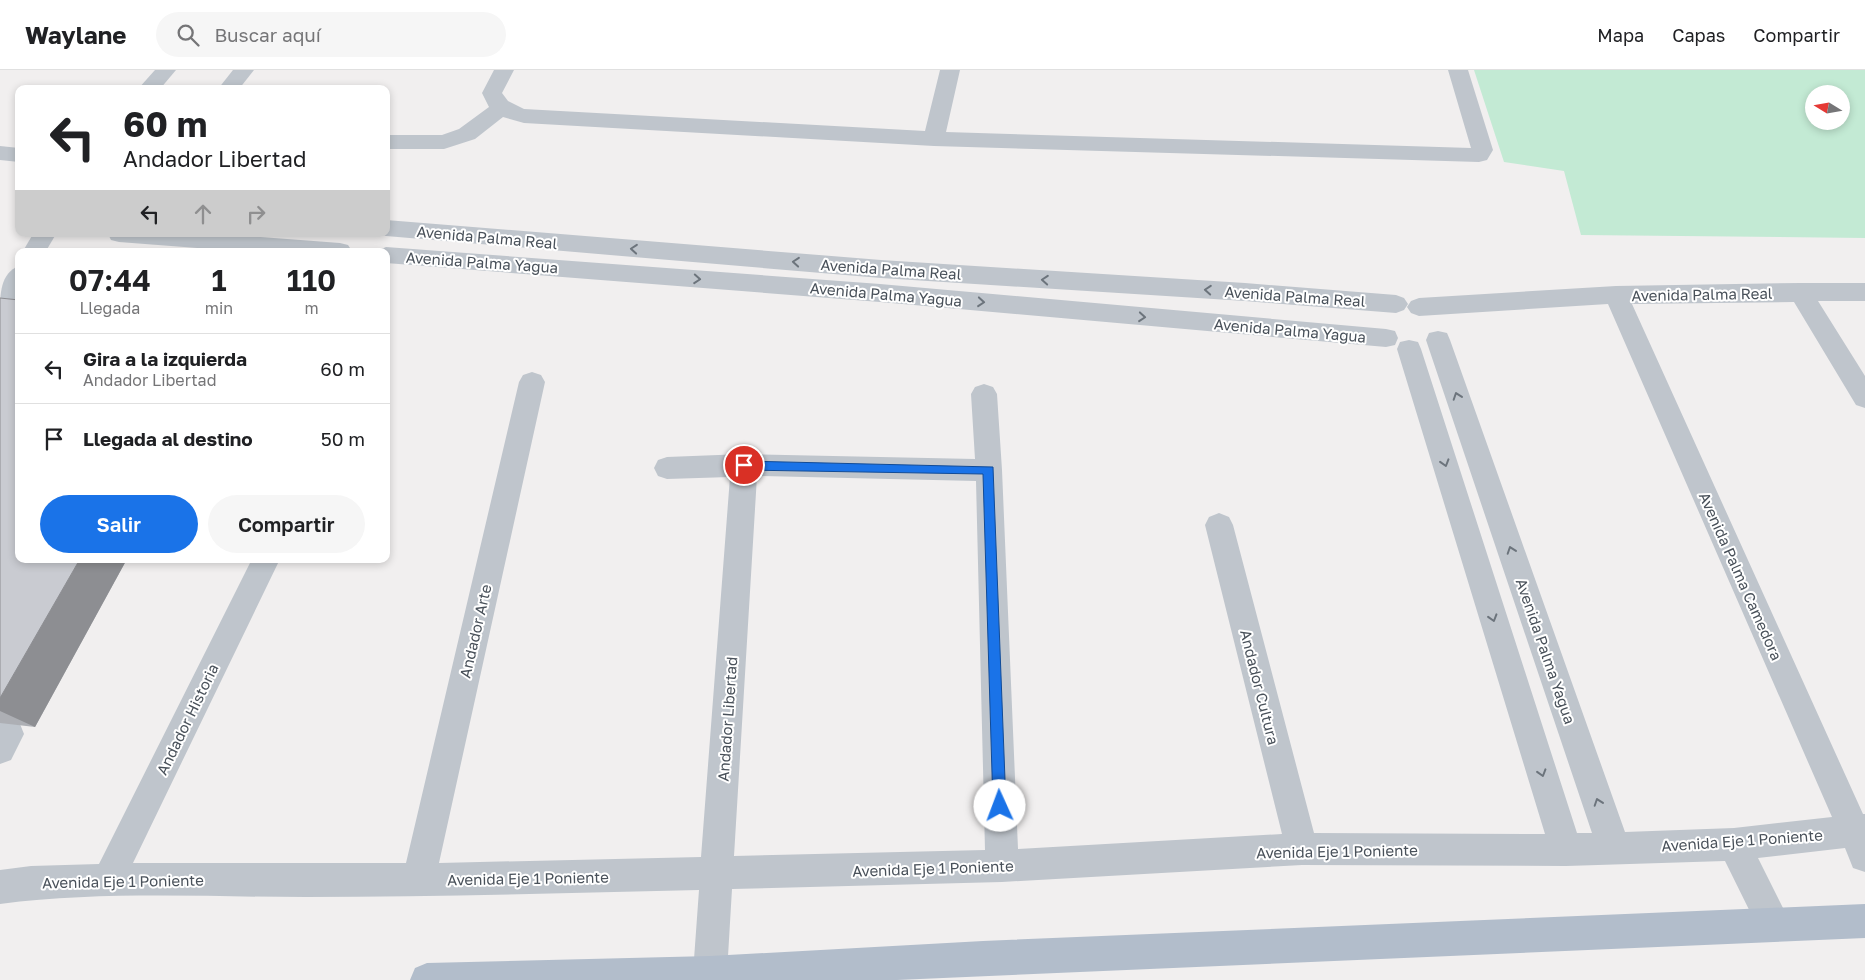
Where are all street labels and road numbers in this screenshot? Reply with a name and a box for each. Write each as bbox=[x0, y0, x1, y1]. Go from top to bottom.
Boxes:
street label: Avenida Palma Real bbox=[416, 222, 558, 252]
street label: Avenida Palma Yagua bbox=[405, 248, 559, 276]
street label: Avenida Palma Real bbox=[820, 255, 962, 283]
street label: Avenida Palma Yagua bbox=[809, 278, 963, 310]
street label: Avenida Palma Real bbox=[1224, 282, 1366, 310]
street label: Avenida Palma Real bbox=[1631, 284, 1773, 304]
street label: Avenida Palma Yagua bbox=[1213, 314, 1367, 346]
street label: Avenida Palma Camedora bbox=[1696, 489, 1786, 663]
street label: Avenida Palma Yagua bbox=[1513, 576, 1579, 726]
street label: Andador Arte bbox=[455, 582, 495, 680]
street label: Andador Cultura bbox=[1237, 628, 1283, 746]
street label: Andador Libertad bbox=[714, 656, 740, 782]
street label: Andador Historia bbox=[152, 660, 222, 778]
street label: Avenida Eje 1 Poniente bbox=[1661, 825, 1824, 855]
street label: Avenida Eje 1 Poniente bbox=[1256, 841, 1418, 861]
street label: Avenida Eje 1 Poniente bbox=[852, 856, 1014, 880]
street label: Avenida Eje 1 Poniente bbox=[447, 868, 609, 888]
street label: Avenida Eje 1 Poniente bbox=[42, 871, 204, 891]

